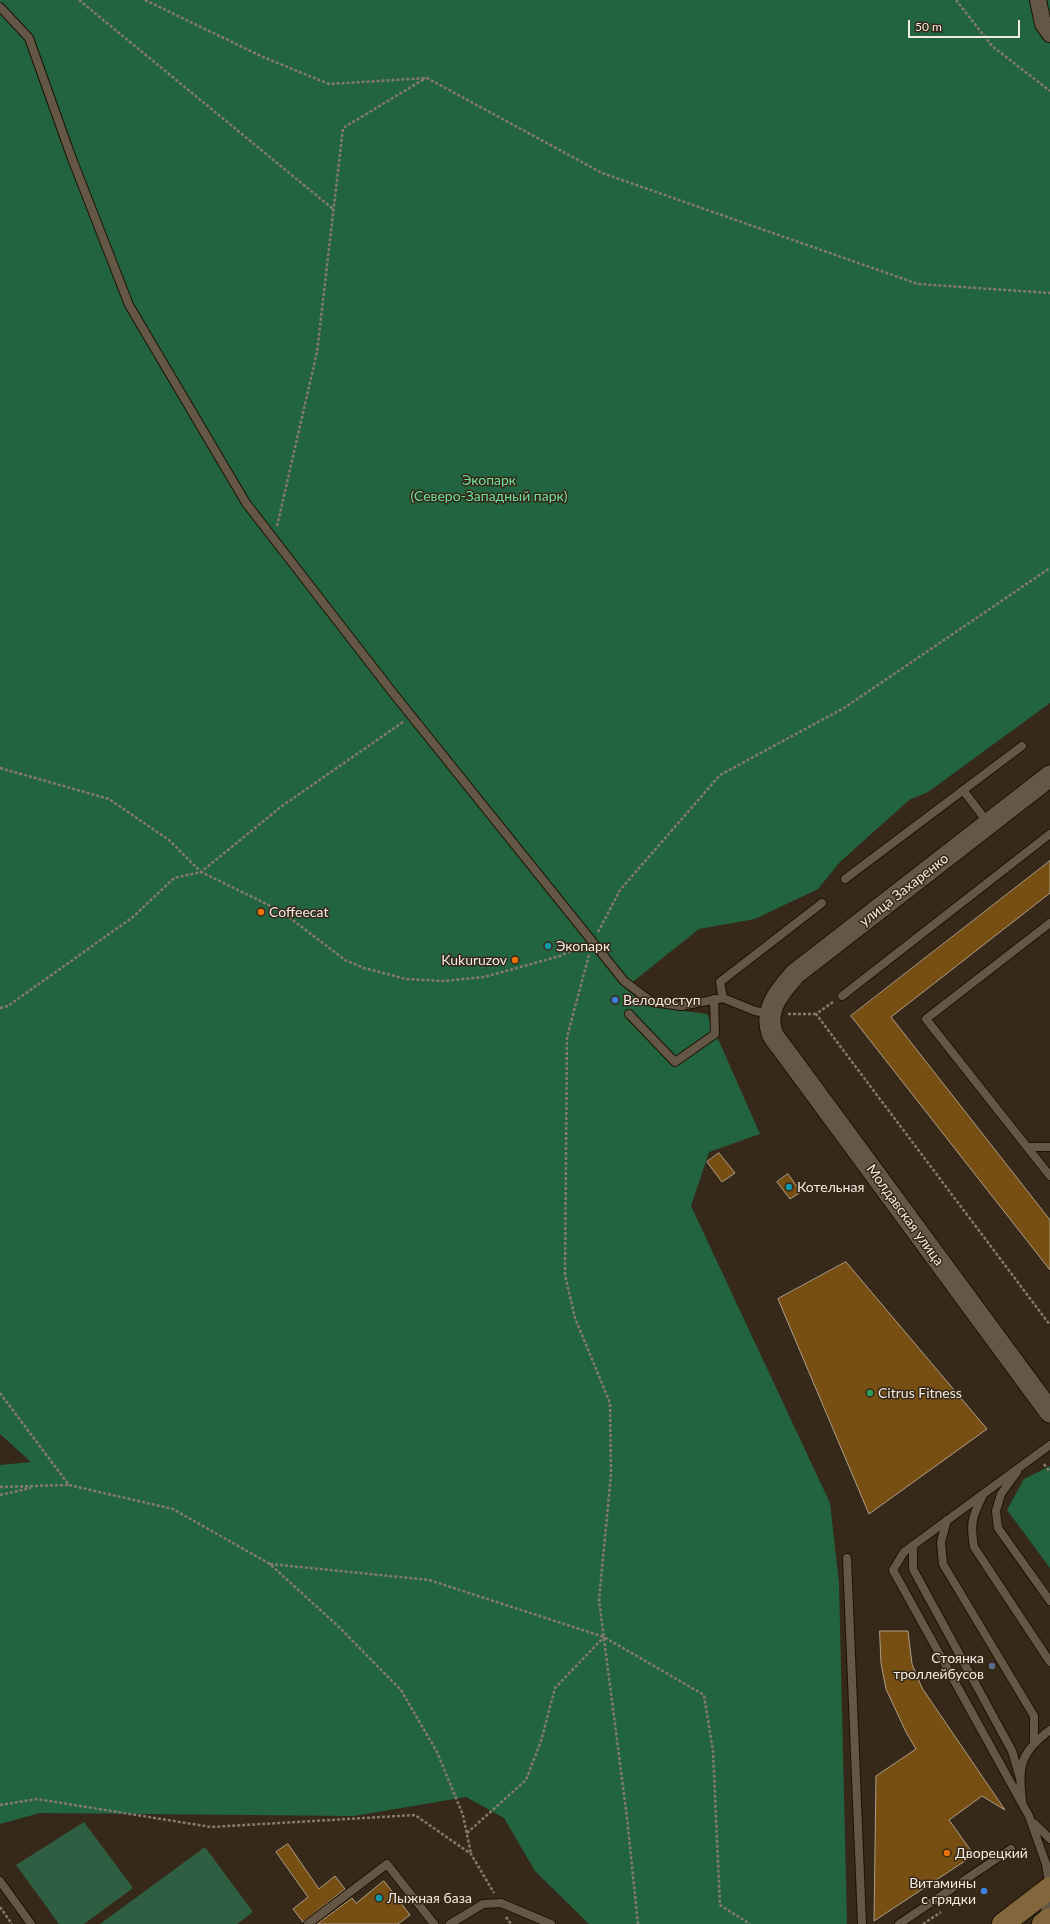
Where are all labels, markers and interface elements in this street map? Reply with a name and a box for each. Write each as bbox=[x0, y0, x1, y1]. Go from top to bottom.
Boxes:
scale bar bbox=[910, 12, 1022, 38]
text: 50 m bbox=[915, 19, 942, 34]
park label: Экопарк (Северо-Западный парк) bbox=[410, 472, 568, 504]
street label: улица Захаренко bbox=[856, 850, 952, 930]
place label: Coffeecat bbox=[269, 904, 328, 920]
marker: Coffeecat bbox=[256, 907, 266, 917]
place label: Экопарк bbox=[556, 938, 610, 954]
marker: Экопарк bbox=[543, 941, 553, 951]
place label: Kukuruzov bbox=[441, 952, 507, 968]
marker: Kukuruzov bbox=[510, 955, 520, 965]
place label: Велодоступ bbox=[623, 992, 701, 1008]
marker: Велодоступ bbox=[610, 995, 620, 1005]
street label: Молдавская улица bbox=[863, 1161, 947, 1269]
place label: Котельная bbox=[797, 1179, 864, 1195]
marker: Котельная bbox=[784, 1182, 794, 1192]
place label: Citrus Fitness bbox=[878, 1385, 962, 1401]
marker: Citrus Fitness bbox=[865, 1388, 875, 1398]
place label: Стоянка троллейбусов bbox=[893, 1650, 984, 1682]
marker: Стоянка троллейбусов bbox=[987, 1661, 997, 1671]
place label: Дворецкий bbox=[955, 1845, 1028, 1861]
marker: Дворецкий bbox=[942, 1848, 952, 1858]
place label: Витамины с грядки bbox=[909, 1875, 976, 1908]
marker: Витамины с грядки bbox=[979, 1886, 989, 1896]
place label: Лыжная база bbox=[387, 1890, 472, 1906]
marker: Лыжная база bbox=[374, 1893, 384, 1903]

